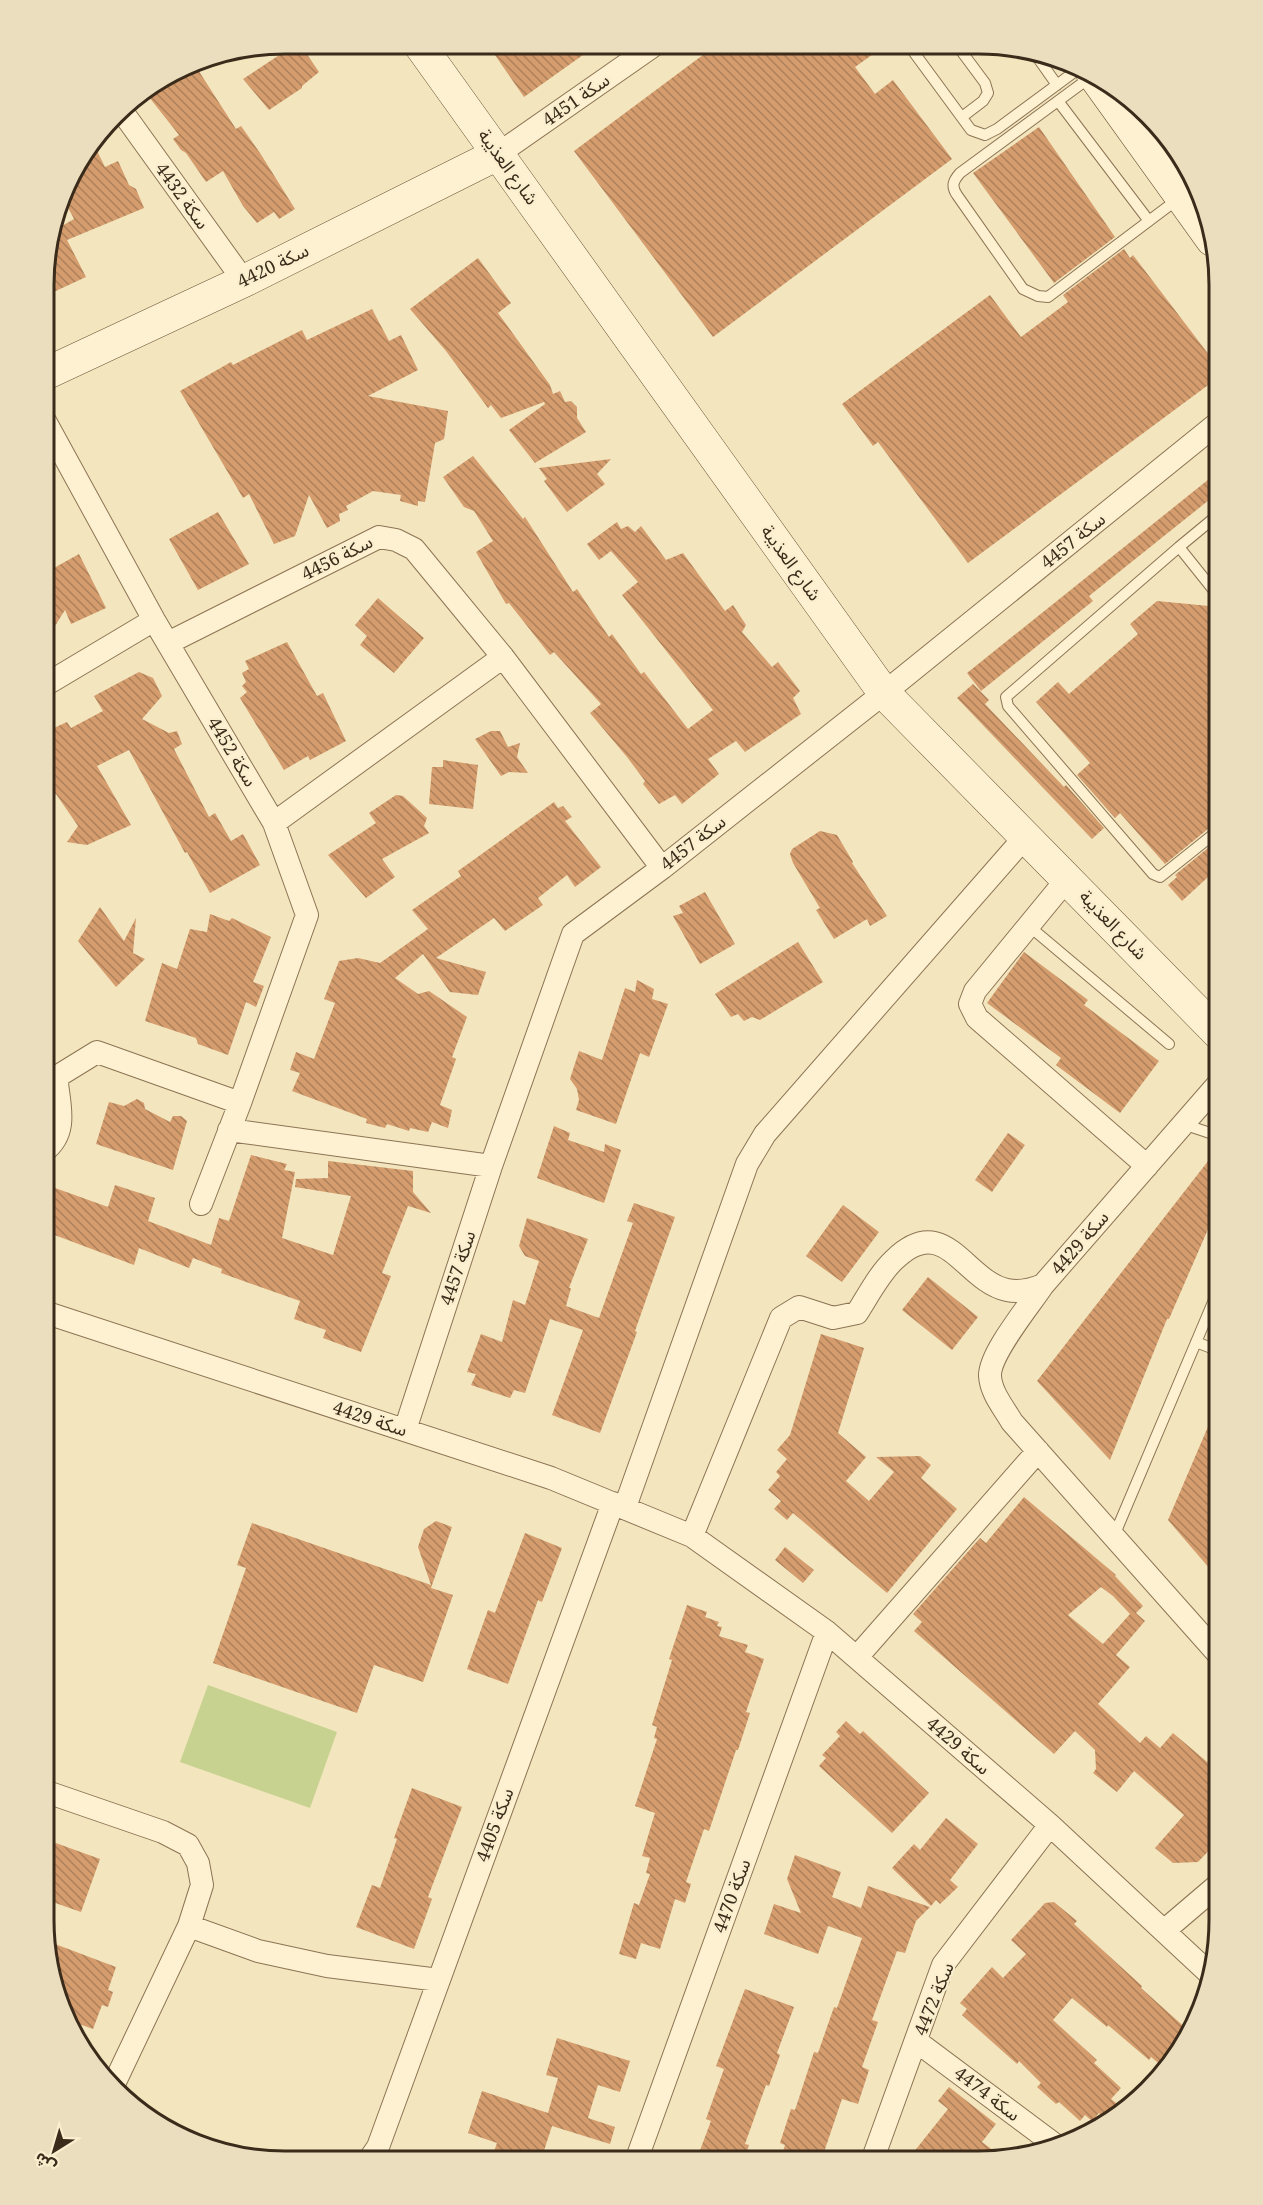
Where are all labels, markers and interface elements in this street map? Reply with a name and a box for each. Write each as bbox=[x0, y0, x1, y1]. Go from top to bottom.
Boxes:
street label: سكة 4451 bbox=[537, 67, 614, 131]
street label: شارع العذيبة bbox=[471, 124, 544, 211]
street label: سكة 4432 bbox=[150, 157, 215, 234]
street label: سكة 4420 bbox=[233, 237, 312, 293]
street label: سكة 4457 bbox=[1035, 507, 1110, 574]
street label: شارع العذيبة bbox=[754, 520, 827, 607]
street label: سكة 4456 bbox=[297, 529, 376, 585]
street label: سكة 4452 bbox=[203, 712, 263, 791]
street label: سكة 4457 bbox=[655, 809, 730, 875]
street label: شارع العذيبة bbox=[1072, 884, 1153, 966]
street label: سكة 4429 bbox=[1045, 1205, 1114, 1279]
street label: سكة 4457 bbox=[434, 1227, 480, 1308]
street label: سكة 4429 bbox=[330, 1395, 411, 1441]
street label: سكة 4429 bbox=[922, 1711, 996, 1780]
street label: سكة 4405 bbox=[470, 1784, 518, 1865]
street label: سكة 4470 bbox=[707, 1855, 755, 1936]
street label: سكة 4472 bbox=[908, 1958, 959, 2039]
street label: سكة 4474 bbox=[950, 2060, 1026, 2126]
north arrow bbox=[24, 2121, 84, 2181]
text: ش bbox=[30, 2148, 60, 2178]

